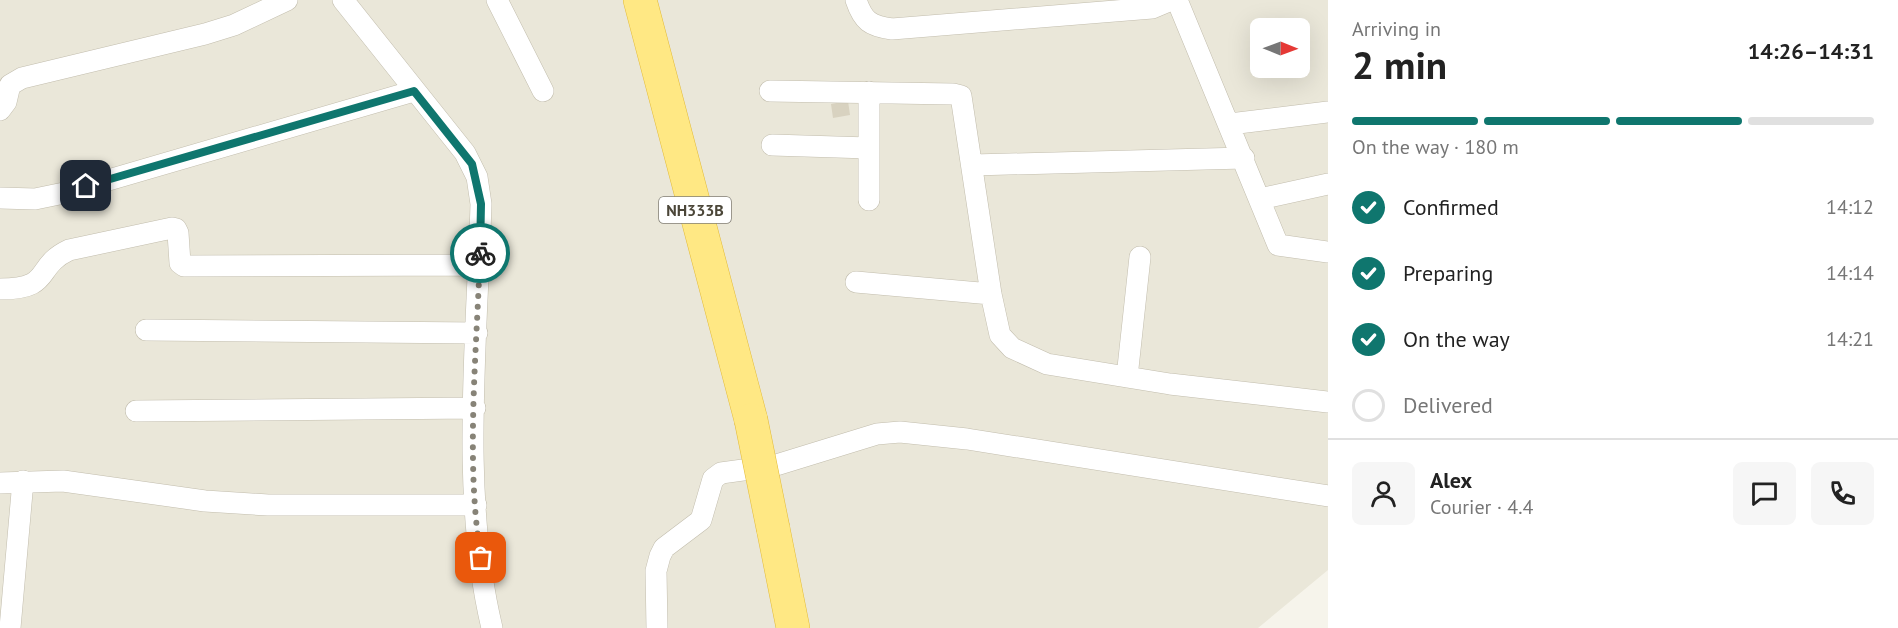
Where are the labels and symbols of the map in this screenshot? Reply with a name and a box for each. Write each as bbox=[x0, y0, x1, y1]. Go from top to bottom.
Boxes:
north arrow bbox=[1250, 18, 1310, 78]
pin bbox=[60, 160, 111, 211]
road number: NH333B bbox=[659, 197, 731, 223]
courier bbox=[450, 223, 510, 283]
pin bbox=[455, 532, 506, 583]

